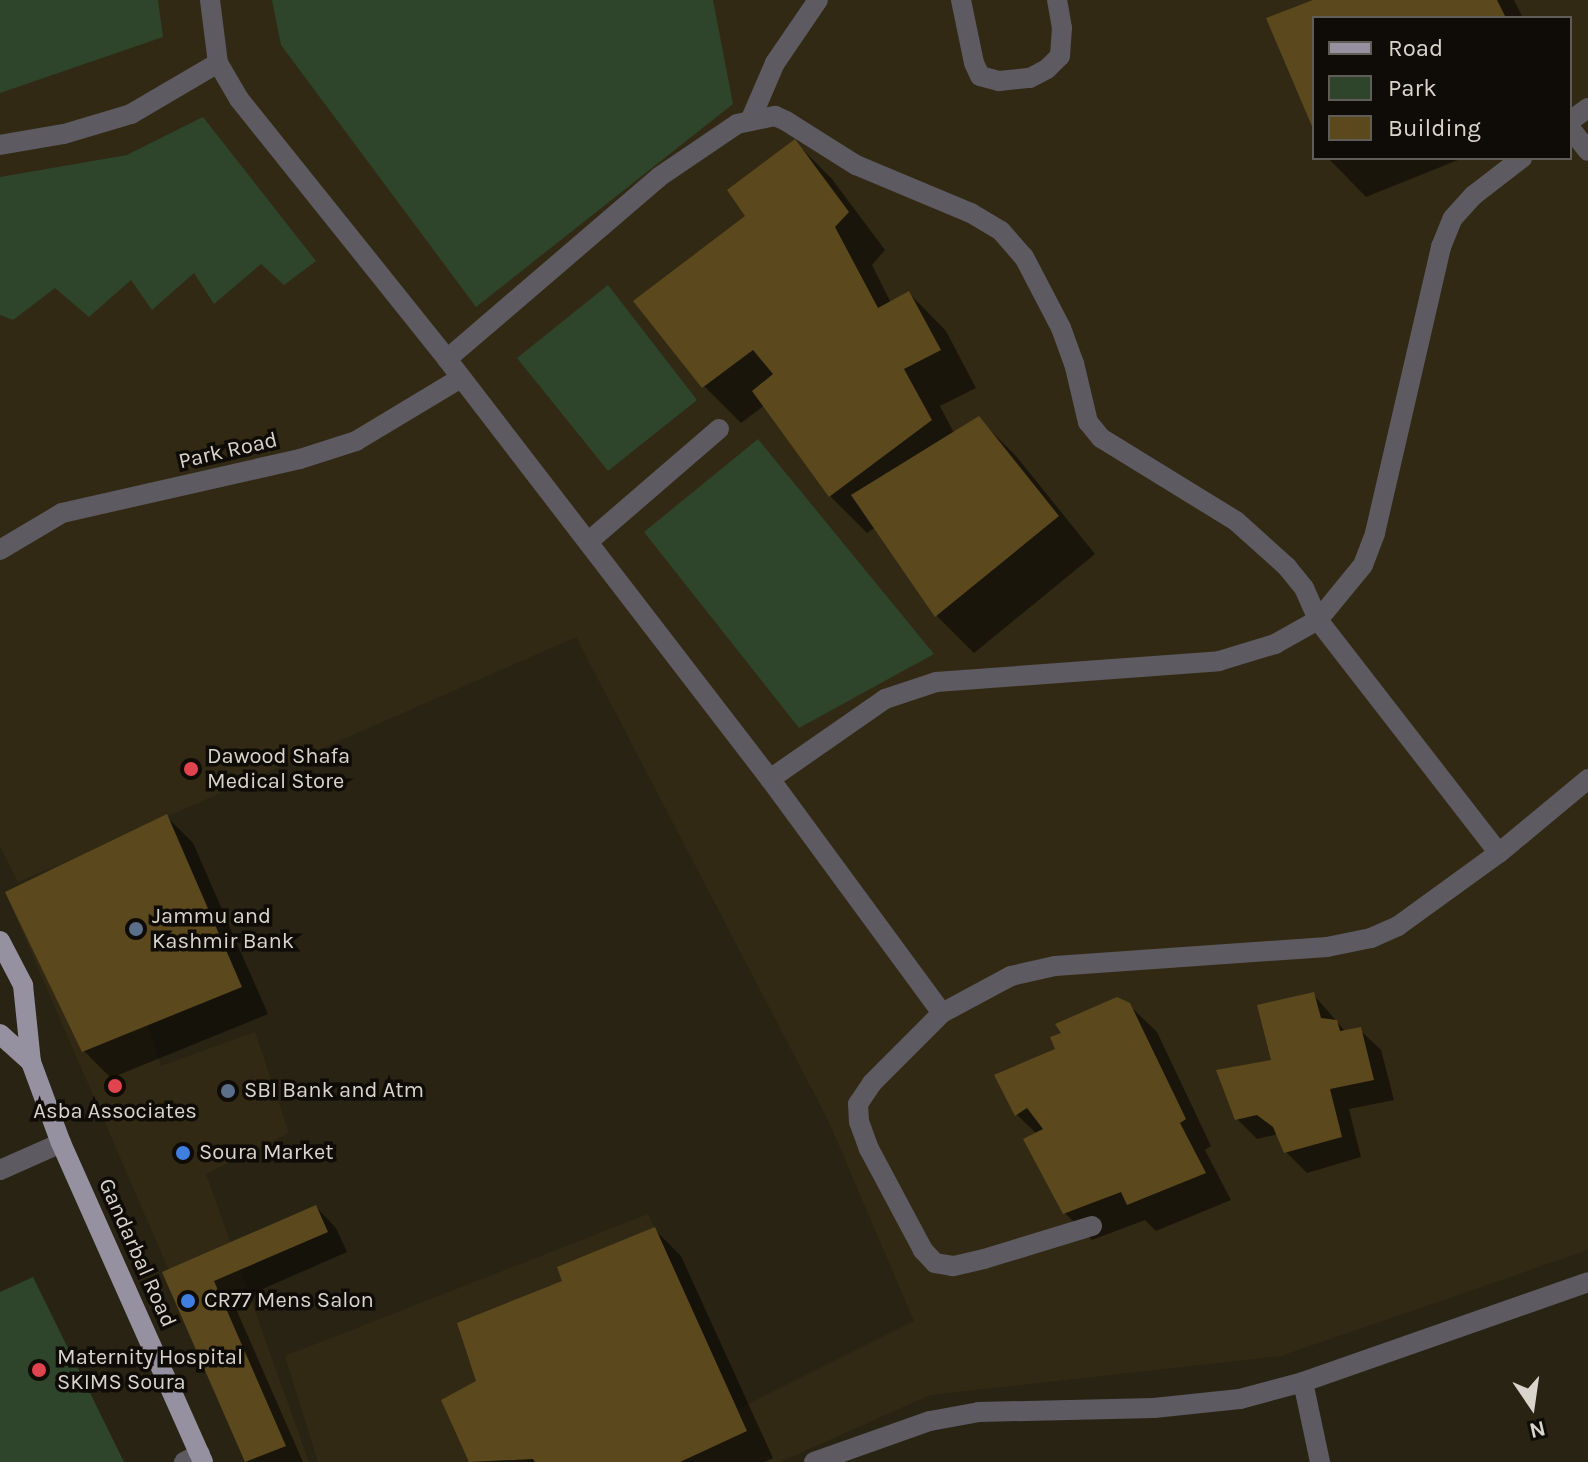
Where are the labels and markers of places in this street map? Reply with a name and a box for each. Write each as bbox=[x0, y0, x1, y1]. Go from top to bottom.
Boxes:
place label: Dawood Shafa Medical Store bbox=[207, 743, 350, 794]
marker: Dawood Shafa Medical Store bbox=[182, 760, 200, 778]
place label: Jammu and Kashmir Bank bbox=[152, 903, 294, 954]
marker: Jammu and Kashmir Bank bbox=[127, 920, 145, 938]
marker: Asba Associates bbox=[106, 1077, 124, 1095]
place label: SBI Bank and Atm bbox=[244, 1078, 424, 1104]
marker: SBI Bank and Atm bbox=[219, 1082, 237, 1100]
place label: Asba Associates bbox=[33, 1099, 197, 1125]
place label: Soura Market bbox=[199, 1140, 334, 1166]
marker: Soura Market bbox=[174, 1144, 192, 1162]
place label: CR77 Mens Salon bbox=[204, 1288, 374, 1314]
marker: CR77 Mens Salon bbox=[179, 1292, 197, 1310]
place label: Maternity Hospital SKIMS Soura bbox=[57, 1344, 243, 1396]
marker: Maternity Hospital SKIMS Soura bbox=[28, 1359, 50, 1381]

